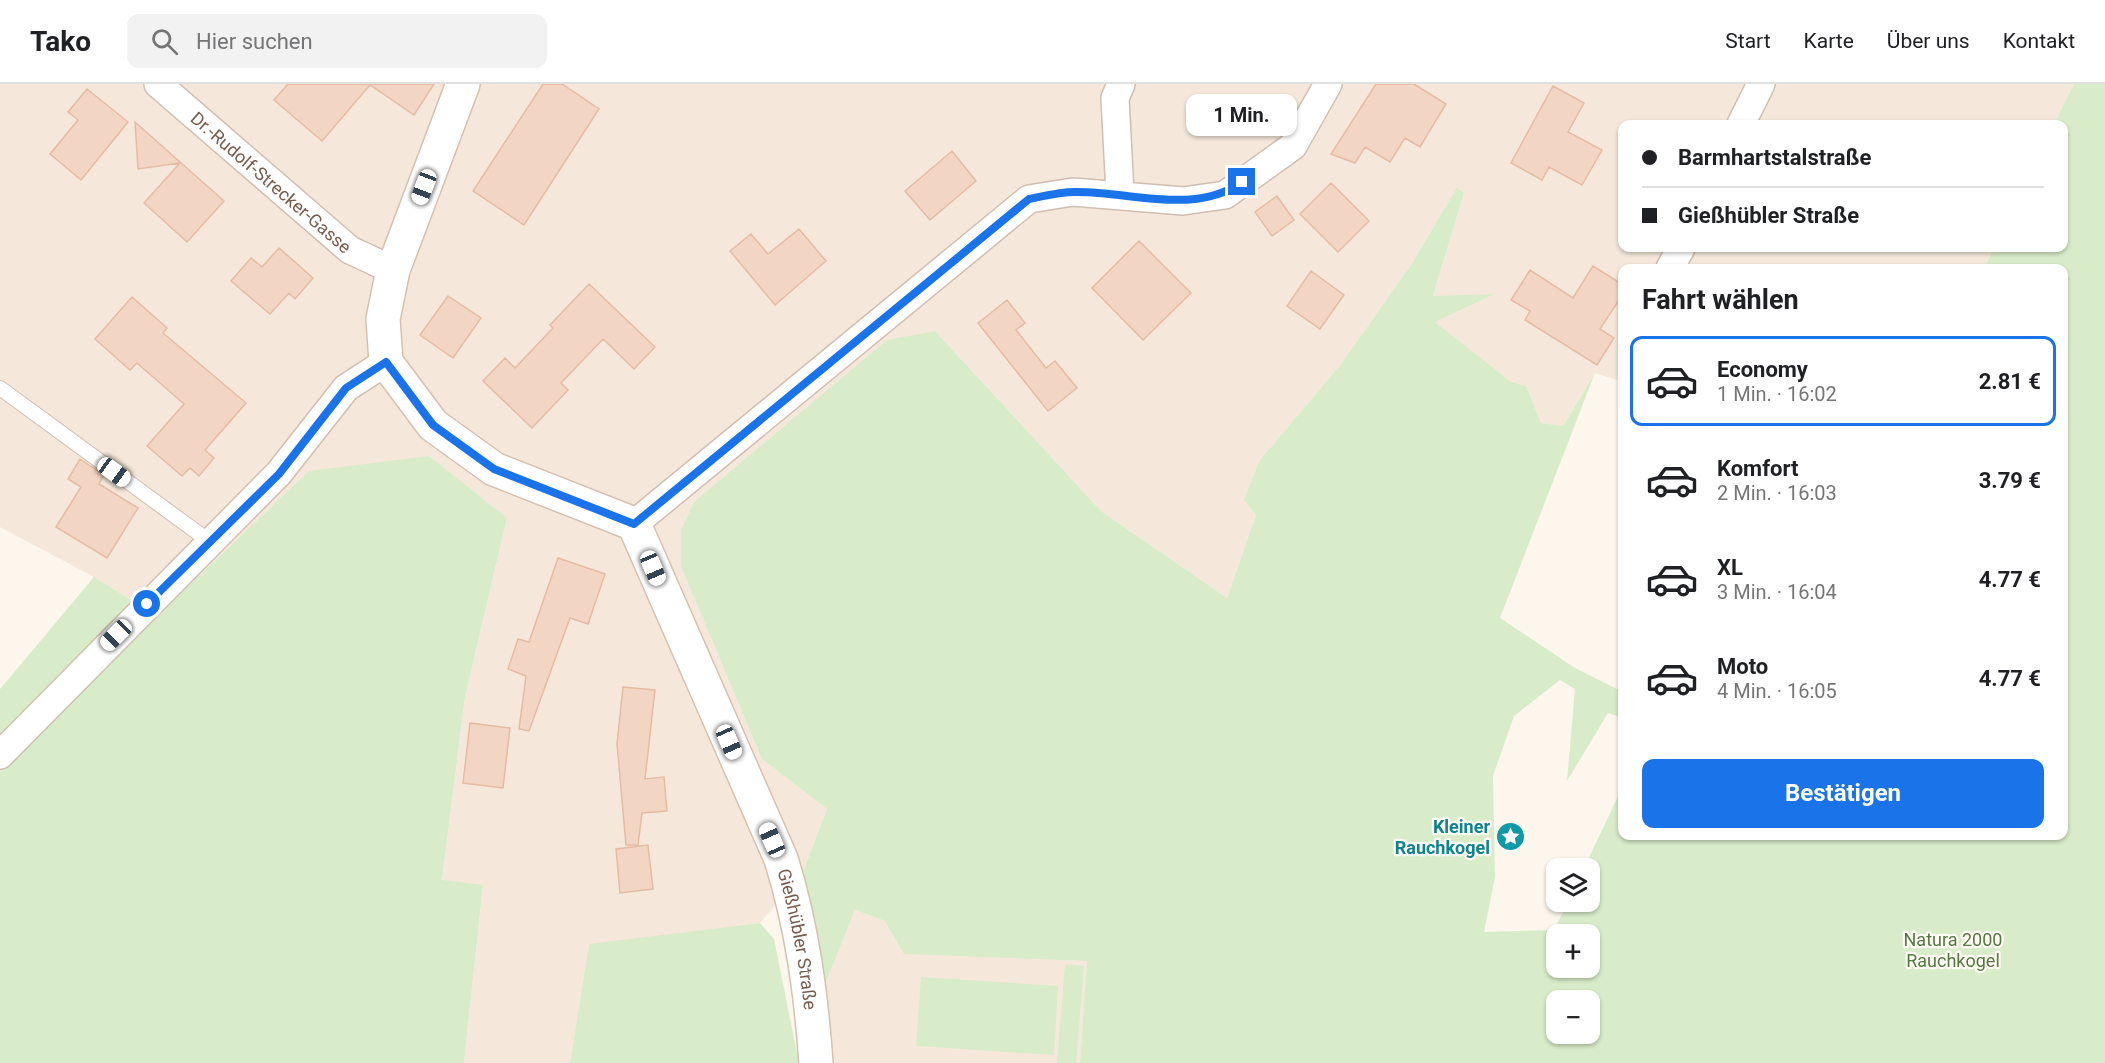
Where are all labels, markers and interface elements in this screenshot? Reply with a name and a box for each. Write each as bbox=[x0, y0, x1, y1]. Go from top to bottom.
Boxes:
search box bbox=[127, 14, 547, 68]
text: Tako bbox=[30, 25, 91, 58]
icon: search bbox=[148, 25, 181, 58]
text: Hier suchen bbox=[196, 29, 313, 54]
text: Start bbox=[1725, 29, 1771, 53]
text: Karte bbox=[1804, 29, 1854, 53]
text: Über uns bbox=[1887, 29, 1970, 53]
text: Kontakt bbox=[2003, 29, 2075, 53]
callout: 1 Min. bbox=[1186, 95, 1298, 137]
text: 1 Min. bbox=[1213, 103, 1270, 127]
street label: Dr.-Rudolf-Strecker-Gasse bbox=[187, 107, 356, 257]
text: Barmhartstalstraße bbox=[1678, 145, 1871, 170]
car bbox=[409, 167, 439, 207]
route end bbox=[1228, 168, 1255, 195]
text: Gießhübler Straße bbox=[1678, 203, 1859, 228]
text: Fahrt wählen bbox=[1642, 284, 1799, 316]
icon: car bbox=[1645, 354, 1699, 408]
text: Economy bbox=[1717, 357, 1808, 382]
text: 2.81 € bbox=[1979, 369, 2041, 394]
text: 1 Min. · 16:02 bbox=[1717, 382, 1837, 406]
icon: car bbox=[1645, 453, 1699, 507]
car bbox=[94, 454, 134, 490]
text: Komfort bbox=[1717, 456, 1799, 481]
text: 3.79 € bbox=[1979, 468, 2041, 493]
text: 2 Min. · 16:03 bbox=[1717, 481, 1837, 505]
car bbox=[638, 548, 668, 588]
icon: car bbox=[1645, 552, 1699, 606]
text: XL bbox=[1717, 555, 1743, 580]
text: 4.77 € bbox=[1979, 567, 2041, 592]
text: 3 Min. · 16:04 bbox=[1717, 580, 1837, 604]
route start bbox=[133, 590, 160, 617]
car bbox=[97, 616, 135, 654]
icon: car bbox=[1645, 651, 1699, 705]
text: Moto bbox=[1717, 654, 1768, 679]
text: 4.77 € bbox=[1979, 666, 2041, 691]
text: 4 Min. · 16:05 bbox=[1717, 679, 1837, 703]
car bbox=[713, 722, 745, 762]
button: Bestätigen bbox=[1642, 759, 2044, 828]
place label: Kleiner Rauchkogel bbox=[1395, 816, 1490, 858]
car bbox=[756, 820, 788, 860]
place icon: Kleiner Rauchkogel bbox=[1495, 820, 1527, 852]
map controls bbox=[1546, 858, 1600, 1044]
button: layers bbox=[1546, 858, 1600, 912]
street label: Gießhübler Straße bbox=[774, 866, 822, 1011]
button: + bbox=[1546, 924, 1600, 978]
park label: Natura 2000 Rauchkogel bbox=[1904, 929, 2002, 971]
button: − bbox=[1546, 990, 1600, 1044]

